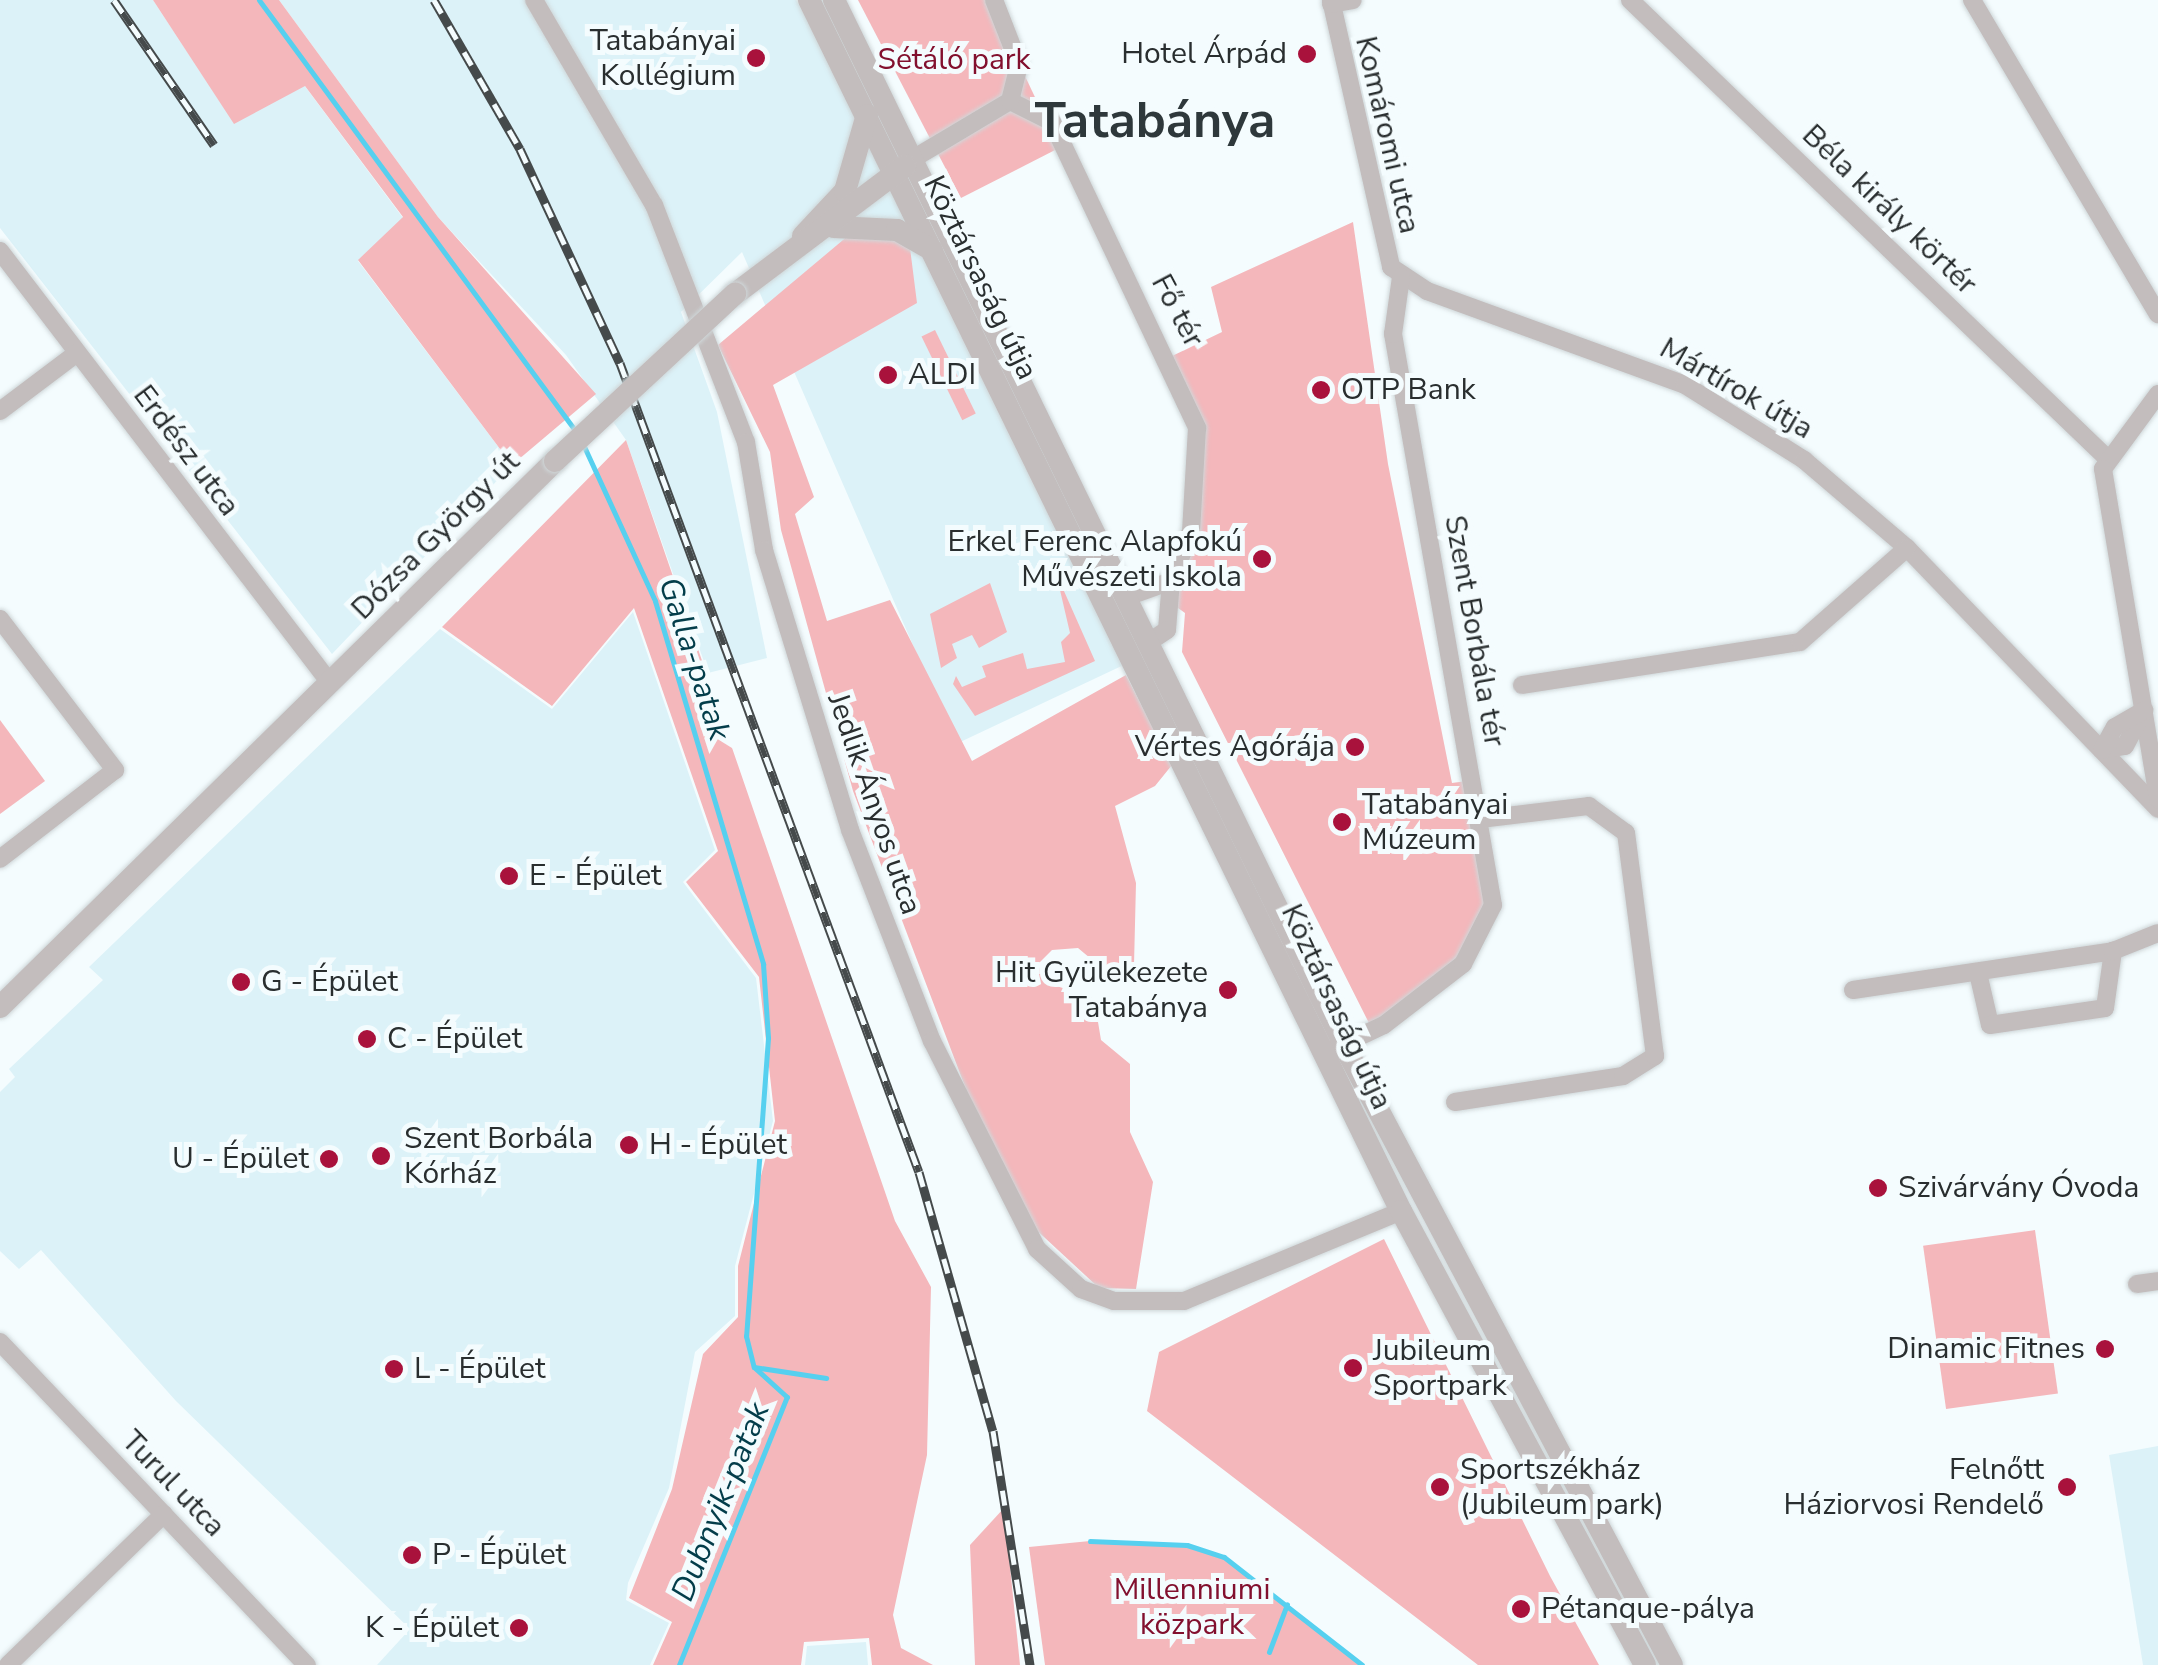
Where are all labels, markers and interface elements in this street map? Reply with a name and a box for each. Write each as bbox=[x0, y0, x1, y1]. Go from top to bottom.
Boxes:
place label: Tatabányai Kollégium bbox=[590, 23, 736, 94]
street label: Komáromi utca bbox=[1347, 33, 1427, 237]
place label: Hotel Árpád bbox=[1121, 36, 1287, 72]
park label: Sétáló park bbox=[877, 42, 1031, 78]
marker: Hotel Árpád bbox=[1296, 43, 1318, 65]
marker: Tatabányai Kollégium bbox=[745, 47, 767, 69]
district label: Tatabánya bbox=[1035, 91, 1275, 151]
street label: Béla király körtér bbox=[1794, 118, 1984, 302]
street label: Köztársaság útja bbox=[915, 170, 1045, 386]
street label: Fő tér bbox=[1143, 268, 1211, 354]
street label: Mártírok útja bbox=[1653, 331, 1819, 447]
place label: ALDI bbox=[908, 357, 976, 393]
marker: ALDI bbox=[877, 364, 899, 386]
place label: OTP Bank bbox=[1341, 372, 1476, 408]
street label: Erdész utca bbox=[125, 379, 247, 523]
marker: OTP Bank bbox=[1310, 379, 1332, 401]
street label: Dózsa György út bbox=[345, 445, 527, 627]
street label: Szent Borbála tér bbox=[1436, 513, 1512, 749]
place label: Erkel Ferenc Alapfokú Művészeti Iskola bbox=[948, 524, 1242, 594]
marker: Erkel Ferenc Alapfokú Művészeti Iskola bbox=[1251, 548, 1273, 570]
water label: Galla-patak bbox=[650, 572, 738, 746]
street label: Jedlik Ányos utca bbox=[819, 689, 929, 919]
place label: Vértes Agórája bbox=[1135, 729, 1335, 765]
marker: Vértes Agórája bbox=[1344, 736, 1366, 758]
place label: Tatabányai Múzeum bbox=[1362, 787, 1508, 858]
marker: Tatabányai Múzeum bbox=[1331, 811, 1353, 833]
place label: E - Épület bbox=[529, 858, 662, 894]
marker: E - Épület bbox=[498, 865, 520, 887]
street label: Köztársaság útja bbox=[1273, 899, 1399, 1115]
place label: Hit Gyülekezete Tatabánya bbox=[995, 955, 1208, 1026]
place label: G - Épület bbox=[261, 964, 398, 1000]
marker: G - Épület bbox=[230, 971, 252, 993]
marker: Hit Gyülekezete Tatabánya bbox=[1217, 979, 1239, 1001]
place label: C - Épület bbox=[387, 1021, 522, 1057]
marker: C - Épület bbox=[356, 1028, 378, 1050]
place label: Szent Borbála Kórház bbox=[404, 1121, 593, 1192]
place label: H - Épület bbox=[649, 1127, 787, 1163]
marker: H - Épület bbox=[618, 1134, 640, 1156]
place label: U - Épület bbox=[172, 1141, 309, 1177]
marker: Szent Borbála Kórház bbox=[368, 1143, 394, 1169]
marker: U - Épület bbox=[318, 1148, 340, 1170]
place label: Szivárvány Óvoda bbox=[1898, 1170, 2139, 1206]
marker: Szivárvány Óvoda bbox=[1867, 1177, 1889, 1199]
place label: Dinamic Fitnes bbox=[1887, 1331, 2085, 1367]
place label: Jubileum Sportpark bbox=[1373, 1333, 1507, 1404]
marker: Dinamic Fitnes bbox=[2094, 1338, 2116, 1360]
place label: L - Épület bbox=[414, 1351, 545, 1387]
marker: Jubileum Sportpark bbox=[1342, 1357, 1364, 1379]
marker: L - Épület bbox=[383, 1358, 405, 1380]
water label: Dubnyik-patak bbox=[664, 1397, 778, 1607]
street label: Turul utca bbox=[114, 1423, 232, 1545]
place label: Sportszékház (Jubileum park) bbox=[1460, 1452, 1664, 1522]
place label: Felnőtt Háziorvosi Rendelő bbox=[1784, 1452, 2044, 1522]
marker: Felnőtt Háziorvosi Rendelő bbox=[2054, 1474, 2080, 1500]
marker: Sportszékház (Jubileum park) bbox=[1429, 1476, 1451, 1498]
place label: P - Épület bbox=[432, 1537, 566, 1573]
marker: P - Épület bbox=[401, 1544, 423, 1566]
park label: Millenniumi közpark bbox=[1114, 1572, 1270, 1642]
place label: Pétanque-pálya bbox=[1541, 1591, 1755, 1627]
marker: Pétanque-pálya bbox=[1510, 1598, 1532, 1620]
place label: K - Épület bbox=[365, 1610, 499, 1646]
marker: K - Épület bbox=[508, 1617, 530, 1639]

